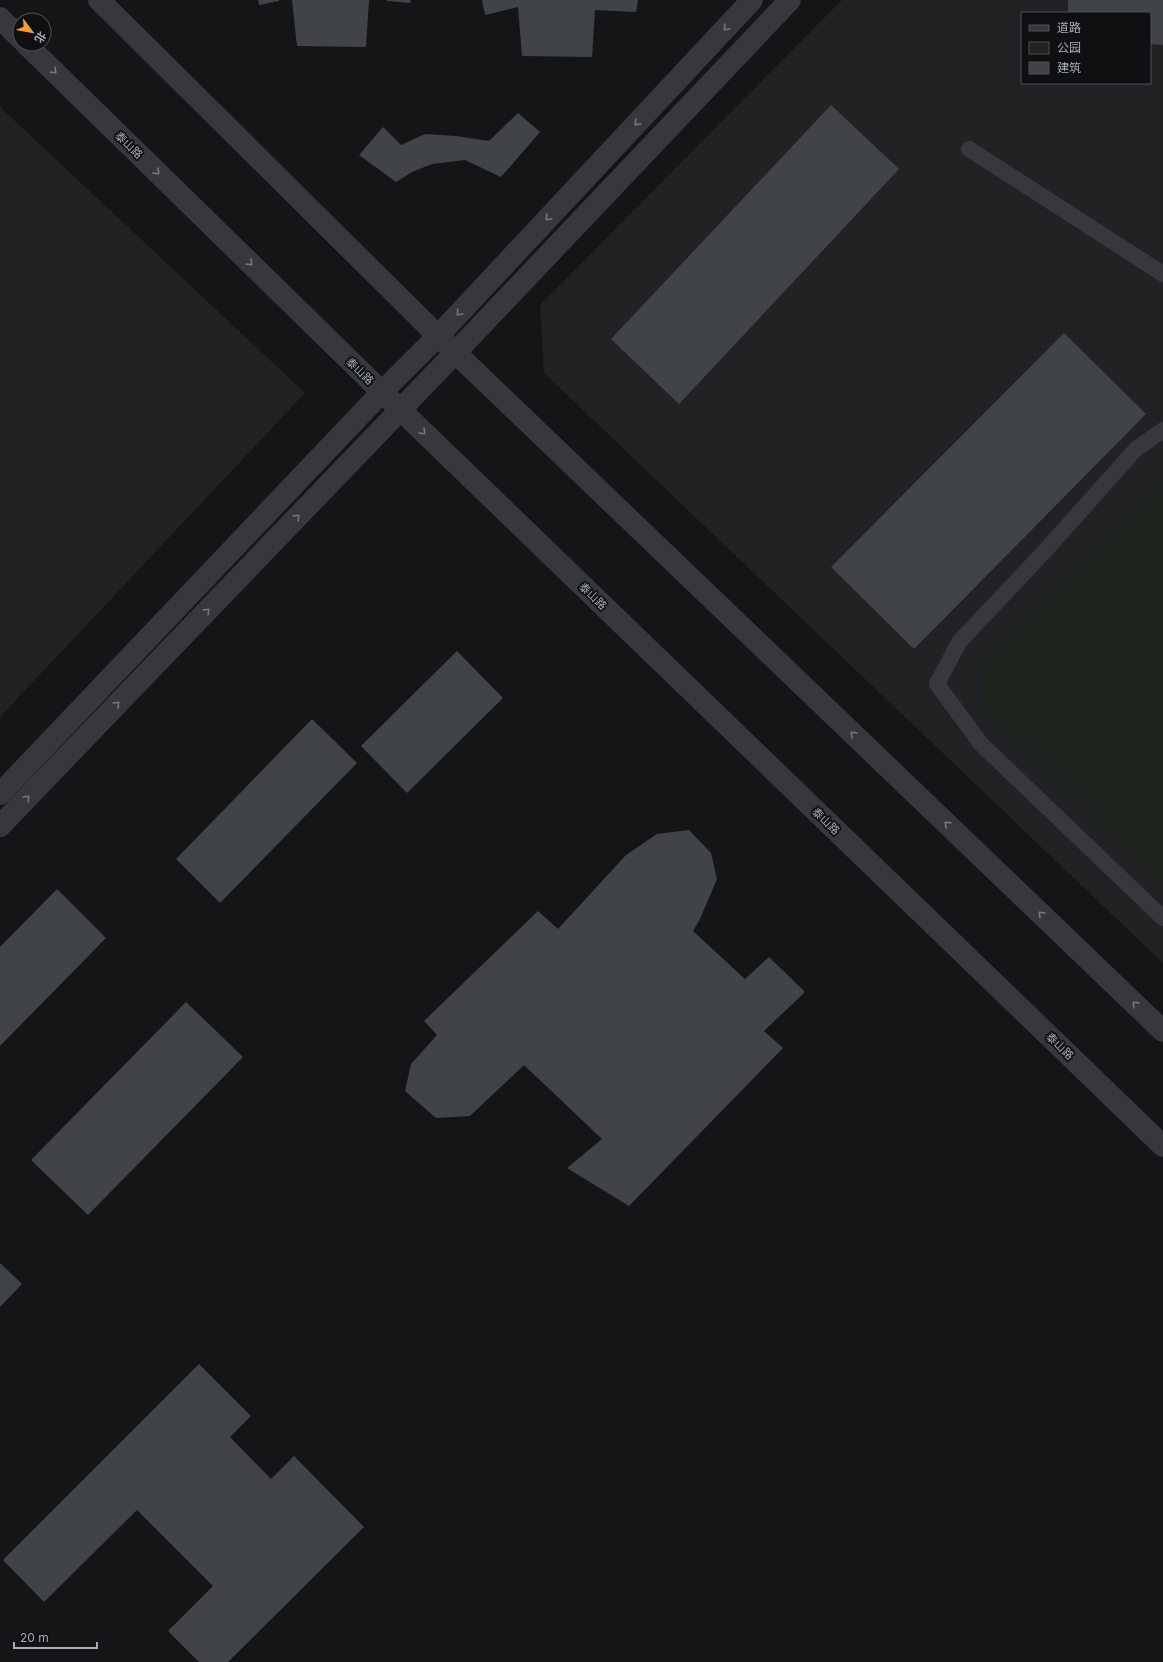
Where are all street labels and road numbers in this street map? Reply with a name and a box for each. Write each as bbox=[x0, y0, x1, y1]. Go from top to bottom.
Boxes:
street label: 泰山路 bbox=[112, 129, 146, 161]
street label: 泰山路 bbox=[343, 355, 377, 387]
street label: 泰山路 bbox=[576, 580, 610, 612]
street label: 泰山路 bbox=[809, 805, 843, 837]
street label: 泰山路 bbox=[1043, 1030, 1077, 1062]

